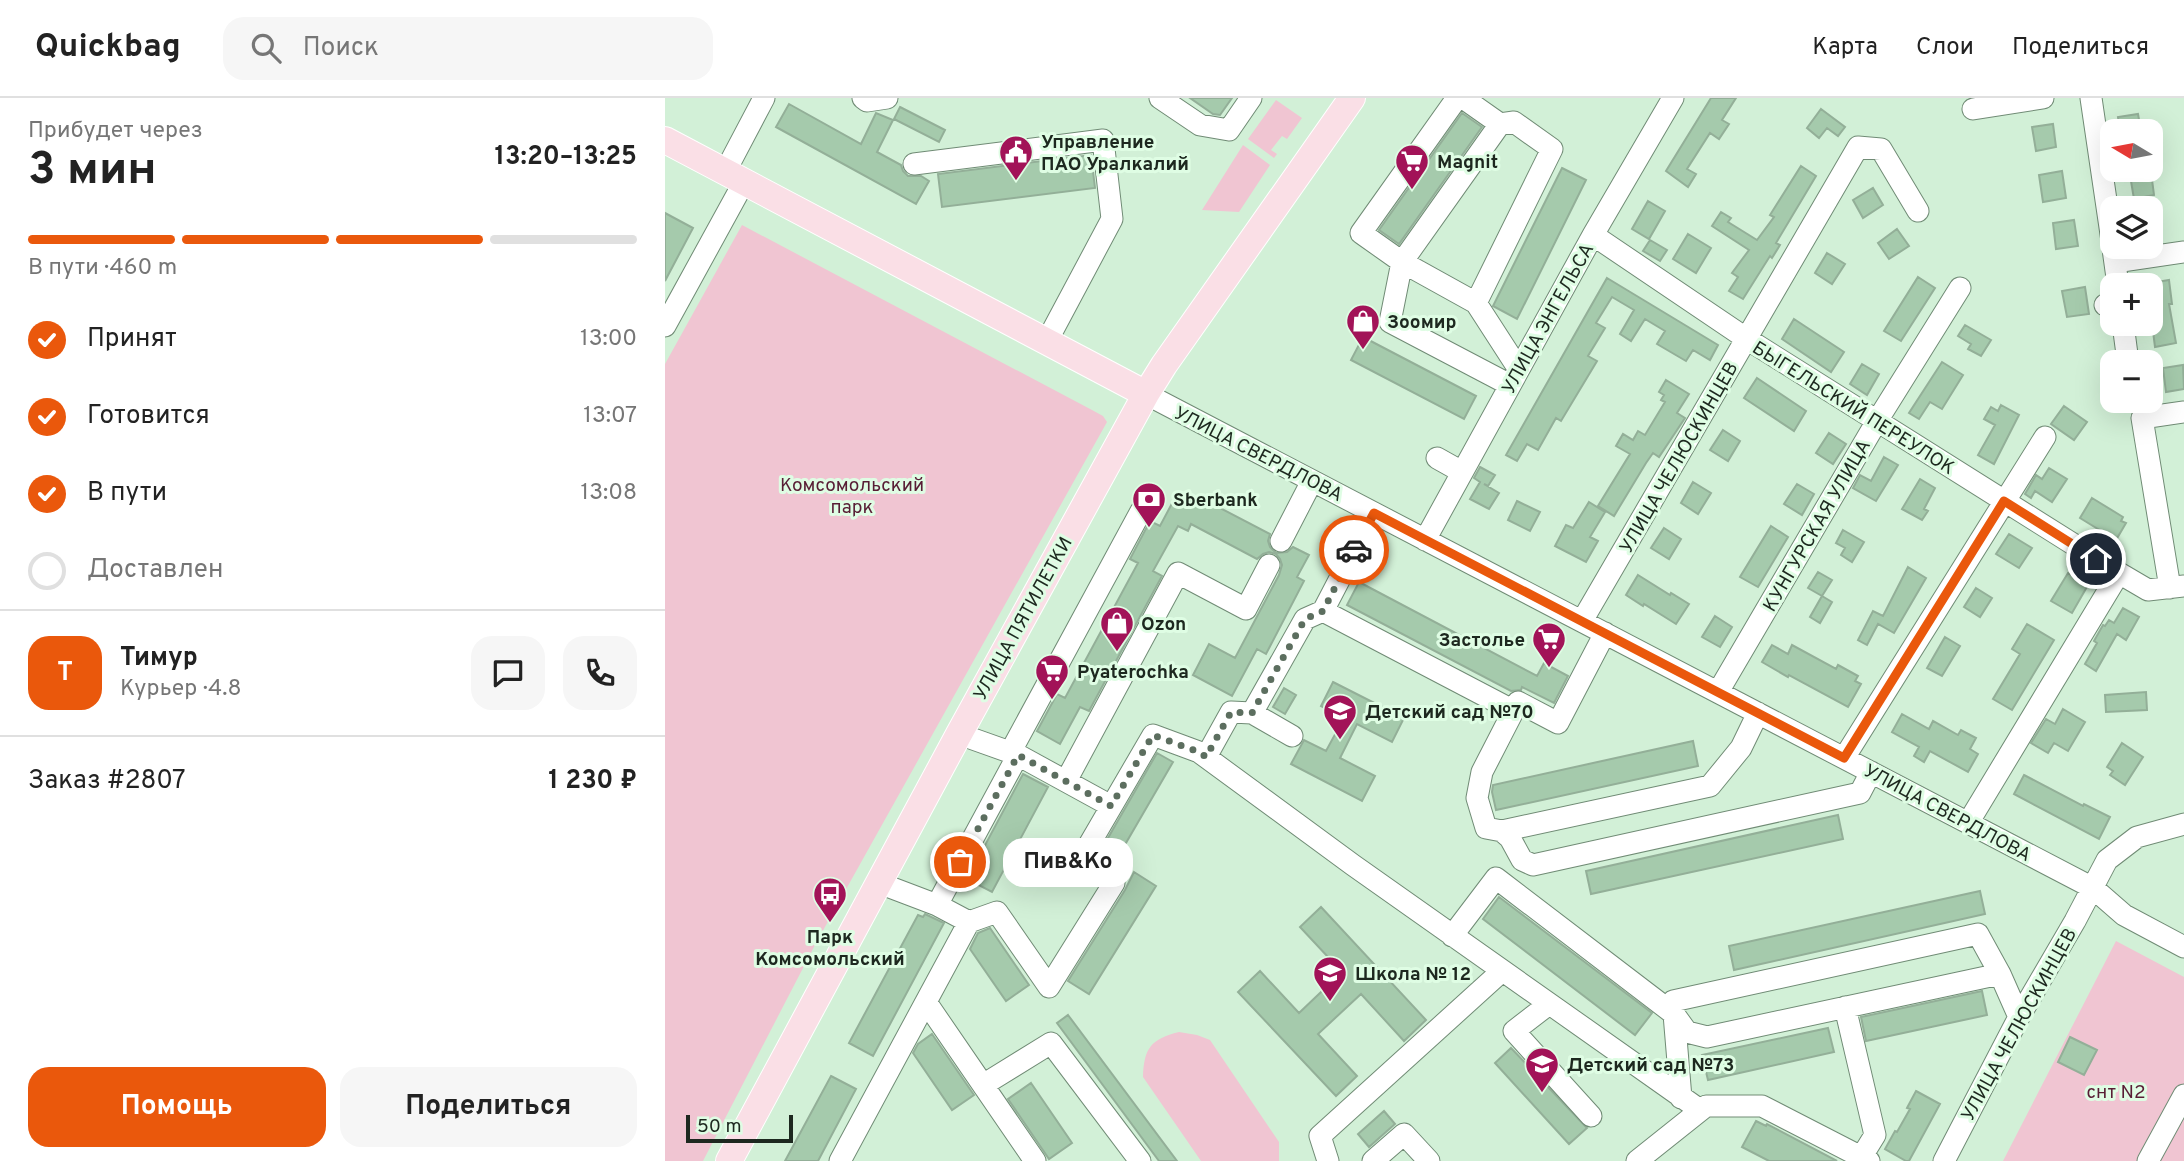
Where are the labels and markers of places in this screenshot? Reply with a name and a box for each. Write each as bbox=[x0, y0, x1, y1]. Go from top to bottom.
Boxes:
place label: Управление ПАО Уралкалий bbox=[1041, 131, 1189, 177]
public building icon: Управление ПАО Уралкалий bbox=[997, 133, 1035, 182]
supermarket icon: Magnit bbox=[1393, 142, 1431, 191]
place label: Magnit bbox=[1437, 151, 1498, 175]
shop icon: Зоомир bbox=[1344, 302, 1382, 351]
place label: Зоомир bbox=[1387, 311, 1457, 335]
bank icon: Sberbank bbox=[1130, 480, 1168, 529]
place label: Sberbank bbox=[1173, 489, 1258, 513]
pin bbox=[2066, 529, 2126, 589]
shop icon: Ozon bbox=[1098, 604, 1136, 653]
place label: Ozon bbox=[1141, 613, 1186, 637]
supermarket icon: Застолье bbox=[1530, 620, 1568, 669]
place label: Застолье bbox=[1439, 629, 1525, 653]
supermarket icon: Pyaterochka bbox=[1033, 652, 1071, 701]
place label: Pyaterochka bbox=[1077, 661, 1189, 685]
school or university icon: Детский сад №70 bbox=[1321, 692, 1359, 741]
place label: Детский сад №70 bbox=[1365, 701, 1534, 725]
pin bbox=[930, 832, 990, 892]
callout: Пив&Ко bbox=[1002, 838, 1131, 886]
bus stop icon: Парк Комсомольский bbox=[811, 875, 849, 924]
place label: Парк Комсомольский bbox=[755, 926, 905, 972]
school or university icon: Школа № 12 bbox=[1311, 954, 1349, 1003]
place label: Школа № 12 bbox=[1355, 963, 1471, 987]
school or university icon: Детский сад №73 bbox=[1523, 1045, 1561, 1094]
place label: Детский сад №73 bbox=[1567, 1054, 1734, 1078]

